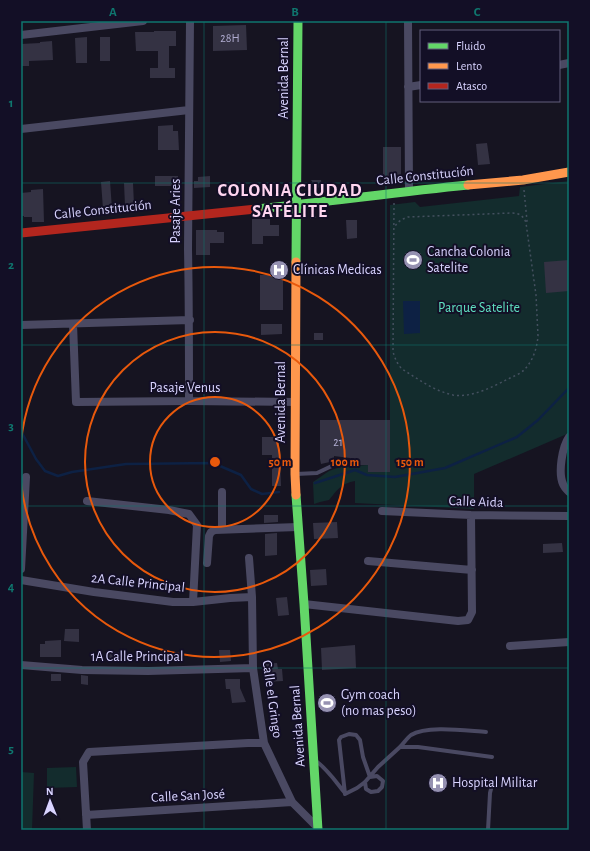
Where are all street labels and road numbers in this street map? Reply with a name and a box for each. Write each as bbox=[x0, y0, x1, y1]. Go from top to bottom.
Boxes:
street label: Avenida Bernal bbox=[277, 37, 291, 119]
street label: Calle Constitución bbox=[376, 164, 474, 188]
street label: Pasaje Aries bbox=[169, 178, 183, 244]
street label: Calle Constitución bbox=[54, 198, 152, 222]
street label: Avenida Bernal bbox=[274, 361, 288, 443]
street label: Pasaje Venus bbox=[150, 381, 220, 395]
street label: Calle Aida bbox=[448, 494, 504, 510]
street label: 2A Calle Principal bbox=[90, 571, 186, 595]
street label: 1A Calle Principal bbox=[91, 650, 183, 664]
street label: Calle el Gringo bbox=[260, 659, 284, 739]
street label: Avenida Bernal bbox=[288, 685, 308, 767]
street label: Calle San José bbox=[151, 787, 225, 805]

